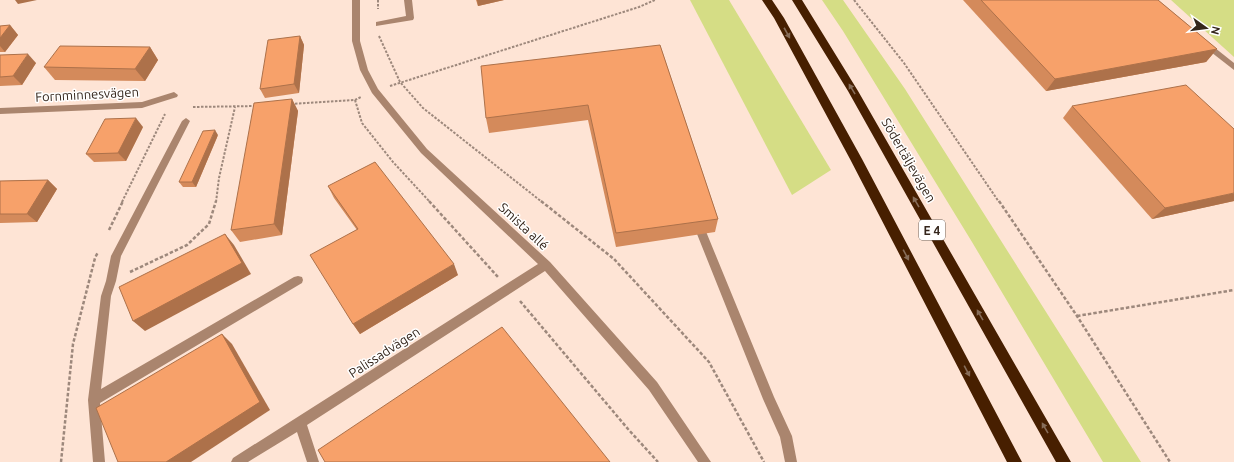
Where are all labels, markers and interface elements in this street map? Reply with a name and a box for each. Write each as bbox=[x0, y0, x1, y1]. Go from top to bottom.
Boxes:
north arrow bbox=[1186, 8, 1226, 48]
text: N bbox=[1209, 25, 1223, 36]
one-way arrow bbox=[784, 27, 790, 39]
one-way arrow bbox=[848, 83, 855, 95]
street label: Fornminnesvägen bbox=[35, 84, 139, 104]
street label: Södertäljevägen bbox=[879, 115, 939, 205]
one-way arrow bbox=[913, 196, 920, 208]
street label: Smista allé bbox=[496, 200, 552, 252]
road number: E 4 bbox=[919, 220, 945, 240]
one-way arrow bbox=[903, 250, 910, 261]
one-way arrow bbox=[977, 309, 984, 321]
street label: Palissadvägen bbox=[346, 324, 422, 380]
one-way arrow bbox=[964, 365, 970, 376]
one-way arrow bbox=[1041, 422, 1048, 434]

